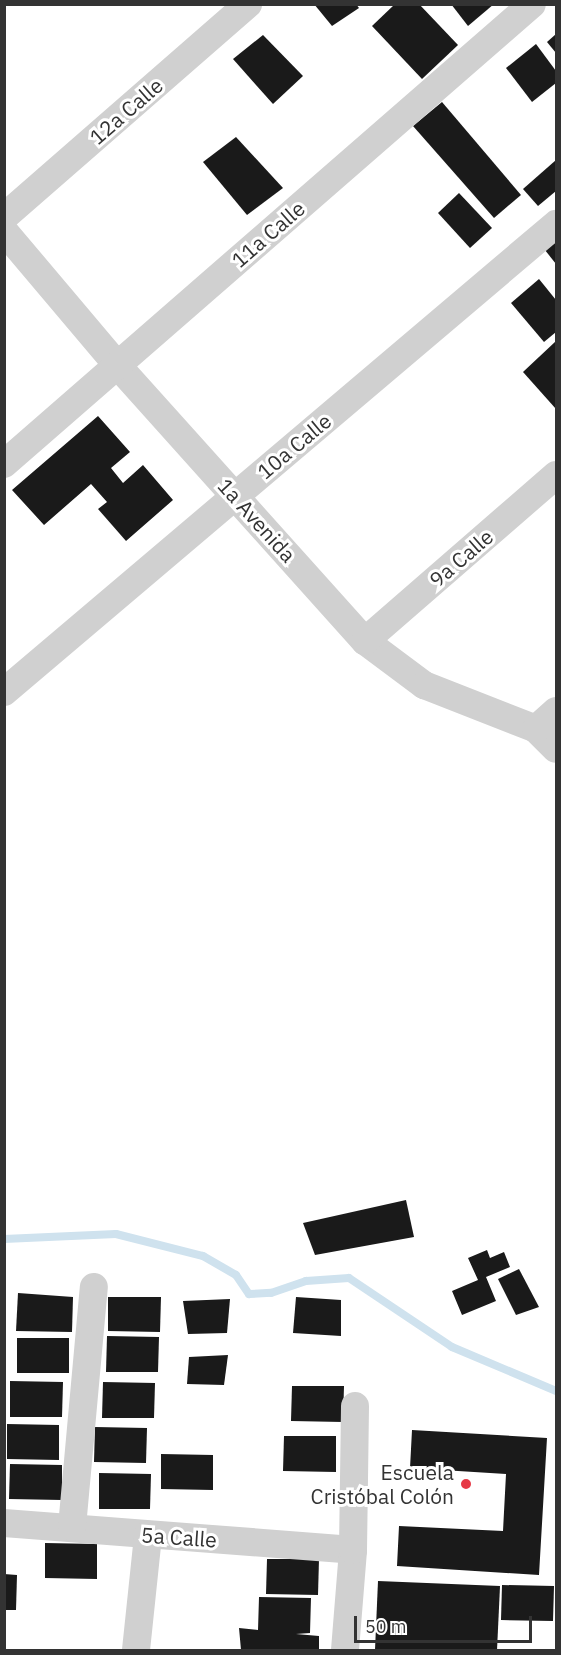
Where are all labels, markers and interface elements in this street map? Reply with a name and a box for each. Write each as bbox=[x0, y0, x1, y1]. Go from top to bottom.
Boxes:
street label: 12a Calle bbox=[84, 72, 168, 150]
street label: 11a Calle bbox=[226, 195, 310, 273]
street label: 10a Calle bbox=[252, 408, 336, 484]
street label: 1a Avenida bbox=[213, 473, 301, 567]
street label: 9a Calle bbox=[424, 524, 498, 592]
place label: Escuela Cristóbal Colón bbox=[311, 1459, 454, 1509]
marker: Escuela Cristóbal Colón bbox=[459, 1477, 473, 1491]
street label: 5a Calle bbox=[140, 1522, 218, 1552]
scale bar bbox=[357, 1604, 536, 1642]
text: 50 m bbox=[365, 1615, 407, 1638]

